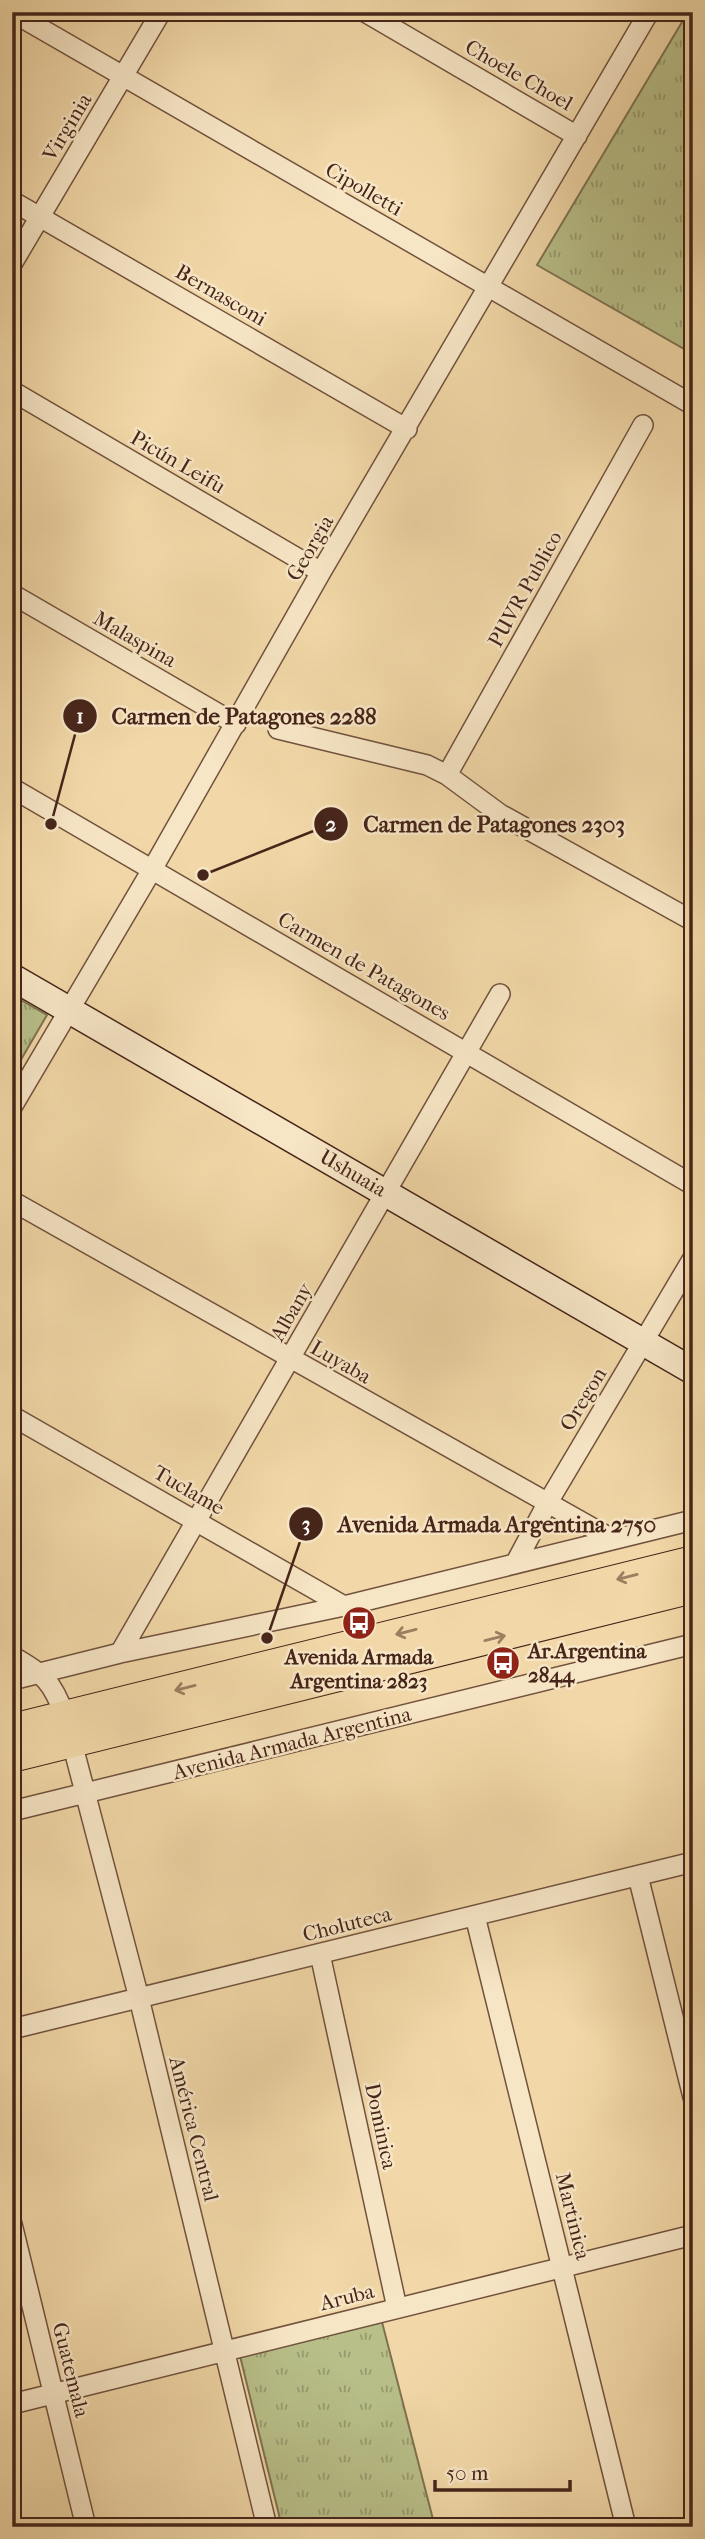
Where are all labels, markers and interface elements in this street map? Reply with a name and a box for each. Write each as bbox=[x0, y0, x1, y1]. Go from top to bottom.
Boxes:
street label: Choele Choel bbox=[461, 35, 577, 115]
street label: Virginia bbox=[37, 89, 97, 166]
street label: Cipolletti bbox=[321, 157, 407, 221]
street label: Bernasconi bbox=[171, 259, 271, 331]
street label: Picún Leifu bbox=[127, 425, 230, 499]
street label: Georgia bbox=[282, 511, 339, 585]
street label: PUVR Publico bbox=[483, 527, 567, 651]
street label: Malaspina bbox=[89, 606, 181, 672]
callout: Carmen de Patagones 2288 bbox=[62, 694, 391, 738]
text: Carmen de Patagones 2288 bbox=[111, 703, 377, 730]
text: 1 bbox=[76, 704, 84, 728]
callout: Carmen de Patagones 2303 bbox=[314, 802, 638, 846]
text: Carmen de Patagones 2303 bbox=[363, 811, 625, 838]
text: 2 bbox=[326, 812, 337, 836]
street label: Carmen de Patagones bbox=[274, 907, 455, 1025]
street label: Ushuaia bbox=[315, 1144, 391, 1202]
street label: Albany bbox=[264, 1278, 317, 1346]
street label: Luyaba bbox=[307, 1335, 376, 1389]
street label: Oregon bbox=[555, 1363, 611, 1435]
street label: Tuclame bbox=[149, 1460, 229, 1520]
callout: Avenida Armada Argentina 2750 bbox=[289, 1502, 670, 1546]
text: Avenida Armada Argentina 2750 bbox=[336, 1511, 656, 1538]
text: 3 bbox=[302, 1512, 310, 1536]
one-way arrow bbox=[616, 1571, 638, 1584]
bus stop icon: Avenida Armada Argentina 2823 bbox=[340, 1604, 378, 1642]
one-way arrow bbox=[395, 1626, 418, 1640]
one-way arrow bbox=[483, 1631, 506, 1644]
place label: Ar.Argentina 2844 bbox=[526, 1639, 648, 1688]
bus stop icon: Ar.Argentina 2844 bbox=[484, 1644, 522, 1682]
place label: Avenida Armada Argentina 2823 bbox=[283, 1645, 434, 1693]
one-way arrow bbox=[174, 1682, 197, 1695]
street label: Avenida Armada Argentina bbox=[169, 1702, 414, 1784]
street label: Choluteca bbox=[300, 1901, 394, 1947]
street label: América Central bbox=[164, 2053, 224, 2204]
street label: Dominica bbox=[360, 2081, 402, 2172]
street label: Martinica bbox=[551, 2170, 595, 2262]
street label: Aruba bbox=[316, 2279, 377, 2316]
street label: Guatemala bbox=[48, 2320, 94, 2420]
scale bar bbox=[435, 2448, 570, 2492]
text: 50 m bbox=[446, 2461, 489, 2485]

